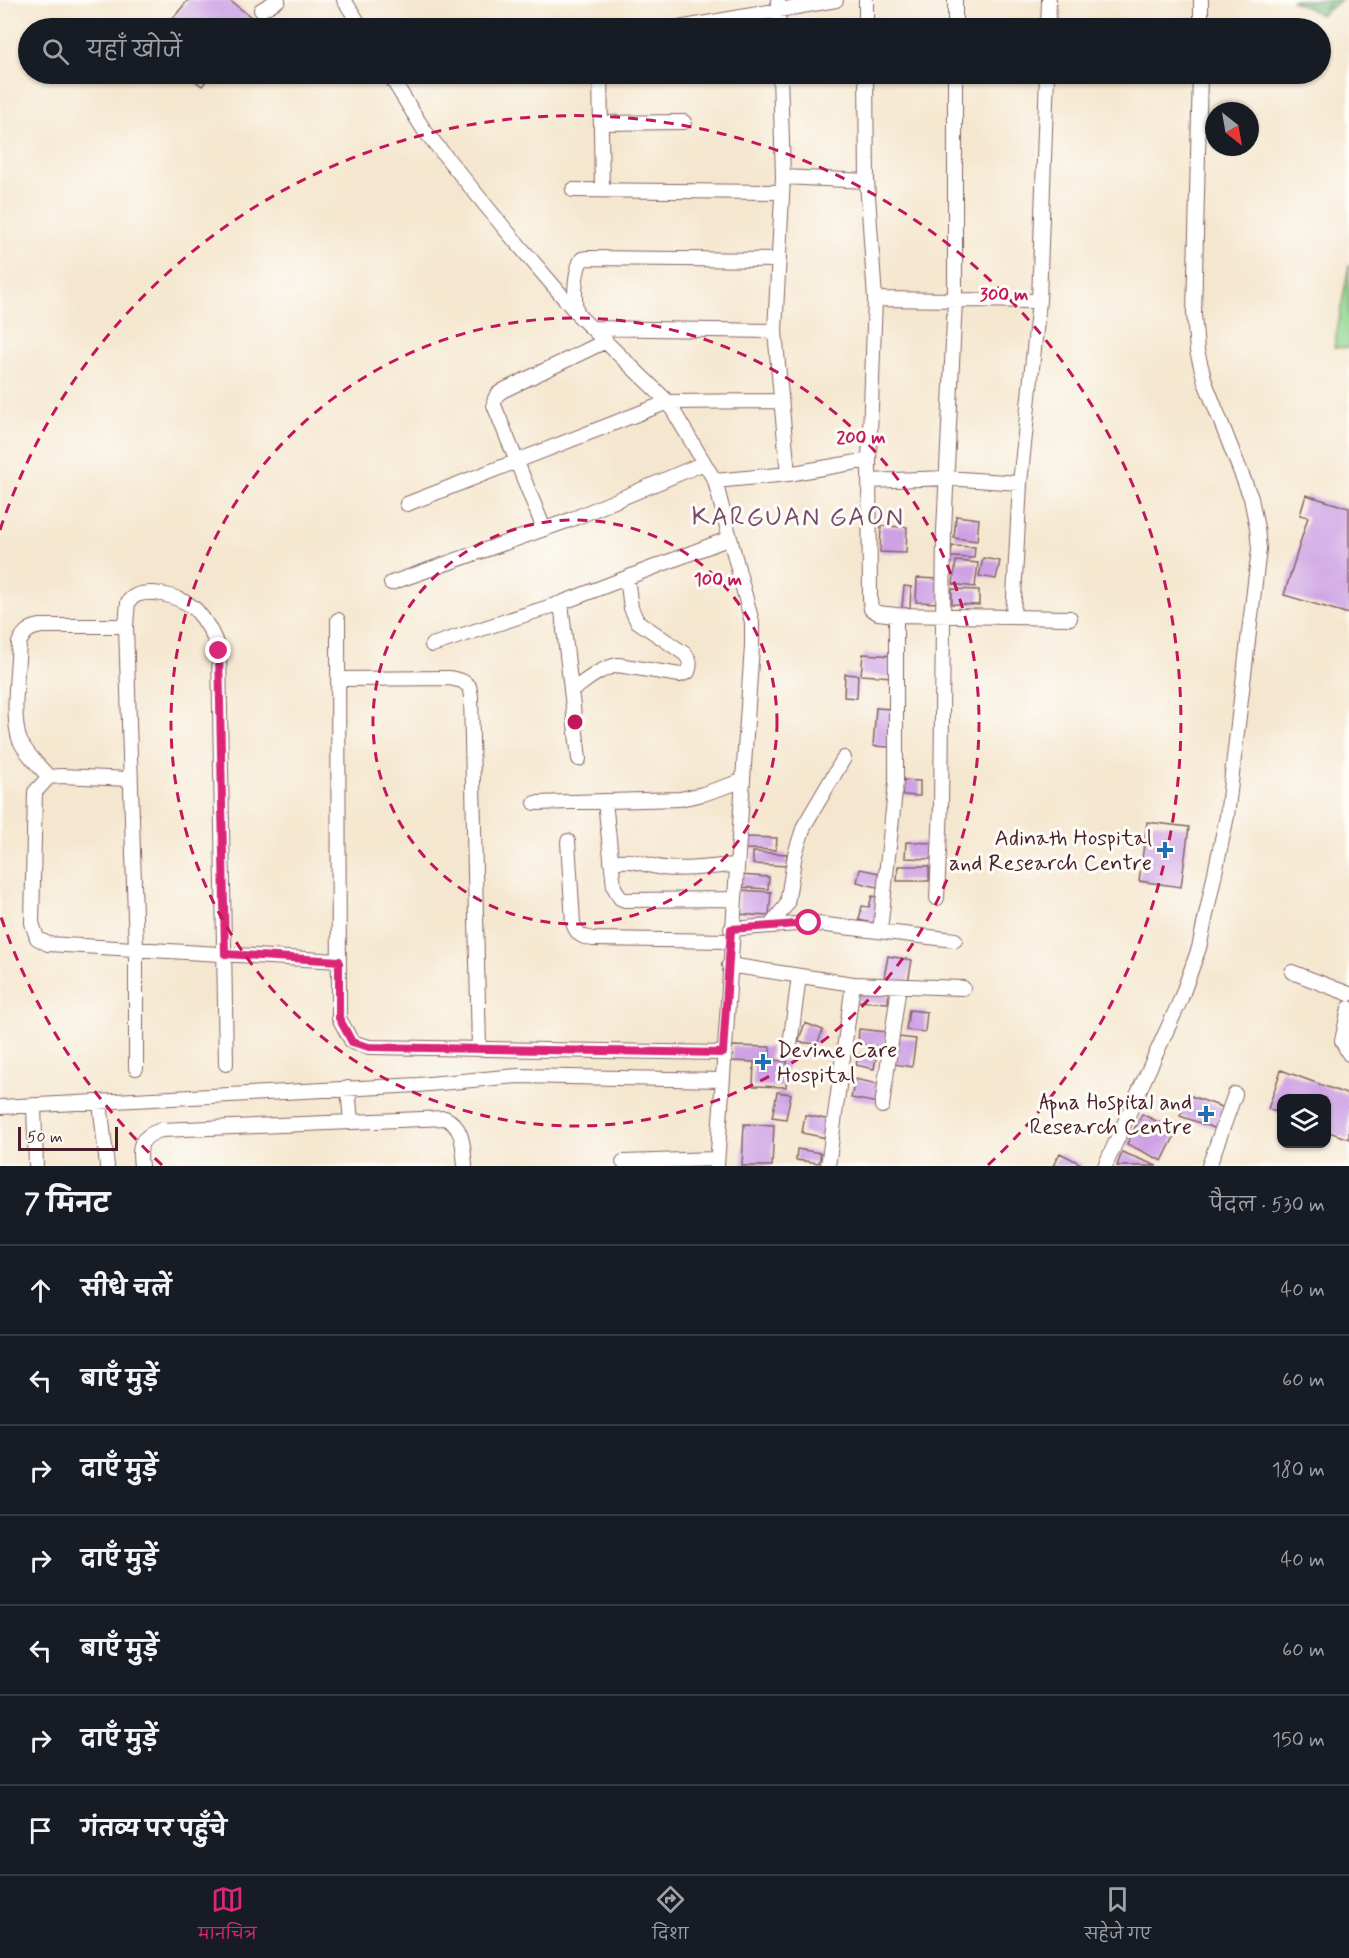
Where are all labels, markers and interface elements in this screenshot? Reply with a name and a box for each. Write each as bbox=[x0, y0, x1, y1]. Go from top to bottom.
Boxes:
search box bbox=[18, 18, 1331, 84]
icon: search bbox=[39, 35, 72, 68]
text: यहाँ खोजें bbox=[87, 37, 182, 65]
north arrow bbox=[1205, 102, 1259, 156]
text: 300 m bbox=[980, 283, 1028, 307]
text: 200 m bbox=[836, 426, 886, 450]
district label: KARGUAN GAON bbox=[692, 501, 904, 535]
text: 100 m bbox=[694, 568, 742, 592]
route end bbox=[205, 637, 231, 663]
centre of rings bbox=[565, 712, 585, 732]
place label: Adinath Hospital and Research Centre bbox=[949, 825, 1152, 878]
marker: Adinath Hospital and Research Centre bbox=[1156, 841, 1174, 859]
route start bbox=[795, 909, 821, 935]
place label: Devine Care Hospital bbox=[777, 1037, 897, 1090]
marker: Devine Care Hospital bbox=[754, 1053, 772, 1071]
place label: Apna Hospital and Research Centre bbox=[1029, 1089, 1192, 1142]
map controls bbox=[1277, 1094, 1331, 1148]
button: layers bbox=[1277, 1094, 1331, 1148]
marker: Apna Hospital and Research Centre bbox=[1197, 1105, 1215, 1123]
scale bar bbox=[18, 1124, 118, 1152]
text: 50 m bbox=[27, 1127, 63, 1148]
text: 7 मिनट bbox=[24, 1188, 110, 1222]
text: पैदल · 530 m bbox=[1210, 1192, 1325, 1219]
icon: ahead bbox=[24, 1274, 57, 1307]
text: सीधे चलें bbox=[81, 1276, 171, 1304]
text: 40 m bbox=[1281, 1277, 1325, 1304]
icon: left bbox=[24, 1364, 57, 1397]
text: बाएँ मुड़ें bbox=[81, 1366, 159, 1394]
text: 60 m bbox=[1282, 1367, 1325, 1394]
icon: right bbox=[24, 1454, 57, 1487]
text: दाएँ मुड़ें bbox=[81, 1456, 158, 1484]
text: 180 m bbox=[1272, 1457, 1325, 1484]
icon: right bbox=[24, 1544, 57, 1577]
text: दाएँ मुड़ें bbox=[81, 1546, 158, 1574]
text: 40 m bbox=[1281, 1547, 1325, 1574]
icon: left bbox=[24, 1634, 57, 1667]
text: बाएँ मुड़ें bbox=[81, 1636, 159, 1664]
text: 60 m bbox=[1282, 1637, 1325, 1664]
icon: right bbox=[24, 1724, 57, 1757]
text: दाएँ मुड़ें bbox=[81, 1726, 158, 1754]
text: 150 m bbox=[1272, 1727, 1325, 1754]
icon: arrive bbox=[24, 1814, 57, 1847]
text: गंतव्य पर पहुँचे bbox=[81, 1816, 227, 1844]
tab: मानचित्र bbox=[198, 1883, 257, 1951]
tab: दिशा bbox=[652, 1883, 689, 1951]
tab: सहेजे गए bbox=[1084, 1883, 1151, 1951]

